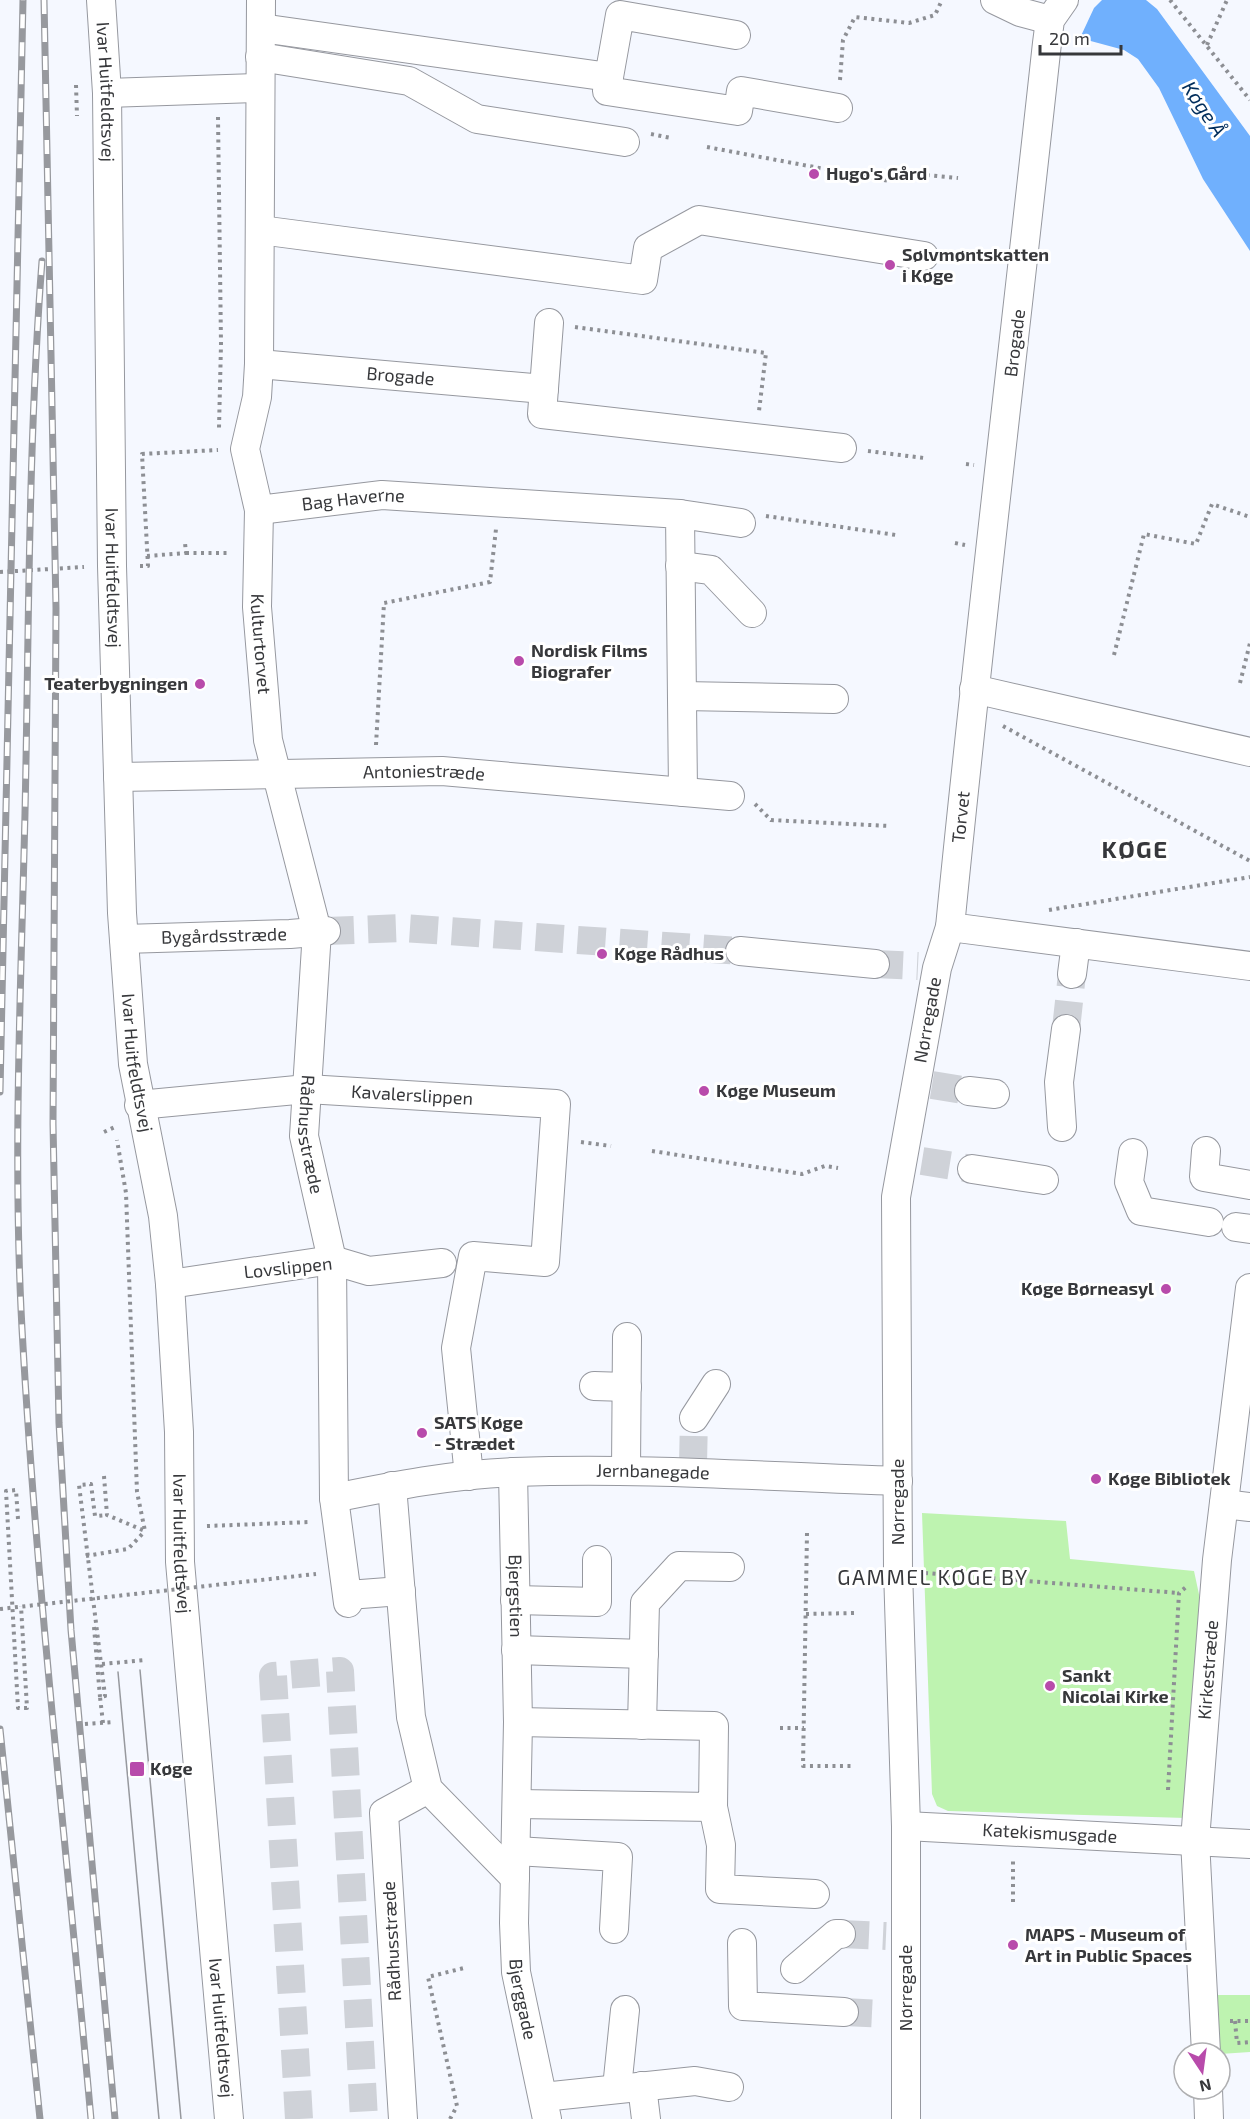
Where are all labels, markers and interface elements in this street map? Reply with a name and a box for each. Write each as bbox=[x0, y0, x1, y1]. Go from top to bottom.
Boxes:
scale bar bbox=[1040, 18, 1121, 56]
street label: Ivar Huitfeldtsvej bbox=[92, 21, 120, 162]
text: 20 m bbox=[1049, 27, 1090, 49]
water label: Køge Å bbox=[1178, 76, 1232, 141]
place label: Hugo's Gård bbox=[826, 162, 927, 184]
marker: Hugo's Gård bbox=[807, 167, 821, 181]
place label: Sølvmøntskatten i Køge bbox=[902, 243, 1049, 286]
marker: Sølvmøntskatten i Køge bbox=[883, 258, 897, 272]
street label: Brogade bbox=[999, 308, 1029, 378]
street label: Brogade bbox=[366, 361, 435, 389]
street label: Bag Haverne bbox=[300, 483, 406, 515]
street label: Ivar Huitfeldtsvej bbox=[101, 508, 126, 648]
street label: Kulturtorvet bbox=[247, 593, 276, 695]
place label: Nordisk Films Biografer bbox=[531, 639, 648, 682]
marker: Nordisk Films Biografer bbox=[512, 654, 526, 668]
place label: Teaterbygningen bbox=[44, 672, 188, 694]
marker: Teaterbygningen bbox=[193, 677, 207, 691]
street label: Antoniestræde bbox=[363, 759, 486, 785]
street label: Torvet bbox=[946, 790, 974, 844]
district label: KØGE bbox=[1101, 834, 1169, 863]
street label: Bygårdsstræde bbox=[161, 922, 287, 948]
place label: Køge Rådhus bbox=[614, 942, 724, 964]
marker: Køge Rådhus bbox=[595, 947, 609, 961]
street label: Nørregade bbox=[908, 975, 945, 1064]
street label: Ivar Huitfeldtsvej bbox=[118, 992, 158, 1134]
street label: Rådhusstræde bbox=[294, 1074, 329, 1196]
place label: Køge Museum bbox=[716, 1079, 836, 1101]
street label: Kavalerslippen bbox=[350, 1080, 474, 1109]
marker: Køge Museum bbox=[697, 1084, 711, 1098]
street label: Lovslippen bbox=[243, 1251, 333, 1283]
place label: Køge Børneasyl bbox=[1021, 1277, 1154, 1299]
marker: Køge Børneasyl bbox=[1159, 1282, 1173, 1296]
place label: SATS Køge - Strædet bbox=[434, 1411, 523, 1454]
marker: SATS Køge - Strædet bbox=[415, 1426, 429, 1440]
street label: Jernbanegade bbox=[596, 1459, 710, 1483]
street label: Nørregade bbox=[886, 1459, 908, 1545]
place label: Køge Bibliotek bbox=[1108, 1467, 1231, 1489]
marker: Køge Bibliotek bbox=[1089, 1472, 1103, 1486]
street label: Ivar Huitfeldtsvej bbox=[169, 1473, 196, 1614]
street label: Bjergstien bbox=[505, 1554, 528, 1638]
district label: GAMMEL KØGE BY bbox=[837, 1564, 1029, 1589]
street label: Kirkestræde bbox=[1192, 1619, 1222, 1720]
place label: Sankt Nicolai Kirke bbox=[1062, 1664, 1169, 1707]
marker: Sankt Nicolai Kirke bbox=[1043, 1679, 1057, 1693]
place label: Køge bbox=[150, 1757, 193, 1779]
marker: Køge bbox=[128, 1760, 146, 1778]
street label: Katekismusgade bbox=[982, 1818, 1118, 1847]
street label: Rådhusstræde bbox=[377, 1881, 405, 2002]
place label: MAPS - Museum of Art in Public Spaces bbox=[1025, 1923, 1192, 1966]
marker: MAPS - Museum of Art in Public Spaces bbox=[1006, 1938, 1020, 1952]
street label: Nørregade bbox=[894, 1945, 916, 2031]
street label: Ivar Huitfeldtsvej bbox=[205, 1957, 239, 2099]
street label: Bjerggade bbox=[505, 1958, 542, 2042]
north arrow bbox=[1172, 2041, 1232, 2101]
text: N bbox=[1198, 2076, 1213, 2097]

